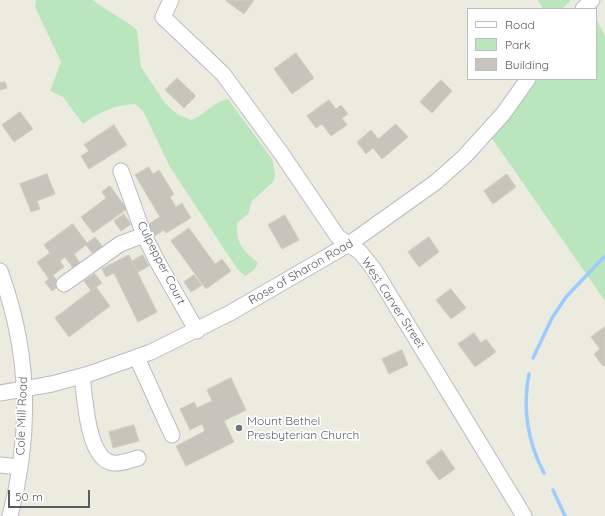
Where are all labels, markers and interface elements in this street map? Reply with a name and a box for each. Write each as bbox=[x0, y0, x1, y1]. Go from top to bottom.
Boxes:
legend bbox=[467, 8, 597, 80]
text: Road bbox=[505, 17, 535, 32]
text: Park bbox=[505, 37, 530, 52]
text: Building bbox=[505, 57, 549, 72]
street label: Culpepper Court bbox=[134, 219, 188, 307]
street label: Rose of Sharon Road bbox=[246, 236, 356, 308]
street label: West Carver Street bbox=[358, 255, 428, 351]
street label: Cole Mill Road bbox=[13, 376, 31, 456]
place label: Mount Bethel Presbyterian Church bbox=[247, 414, 359, 442]
marker: Mount Bethel Presbyterian Church bbox=[234, 423, 244, 433]
scale bar bbox=[10, 482, 92, 508]
text: 50 m bbox=[15, 489, 43, 504]

